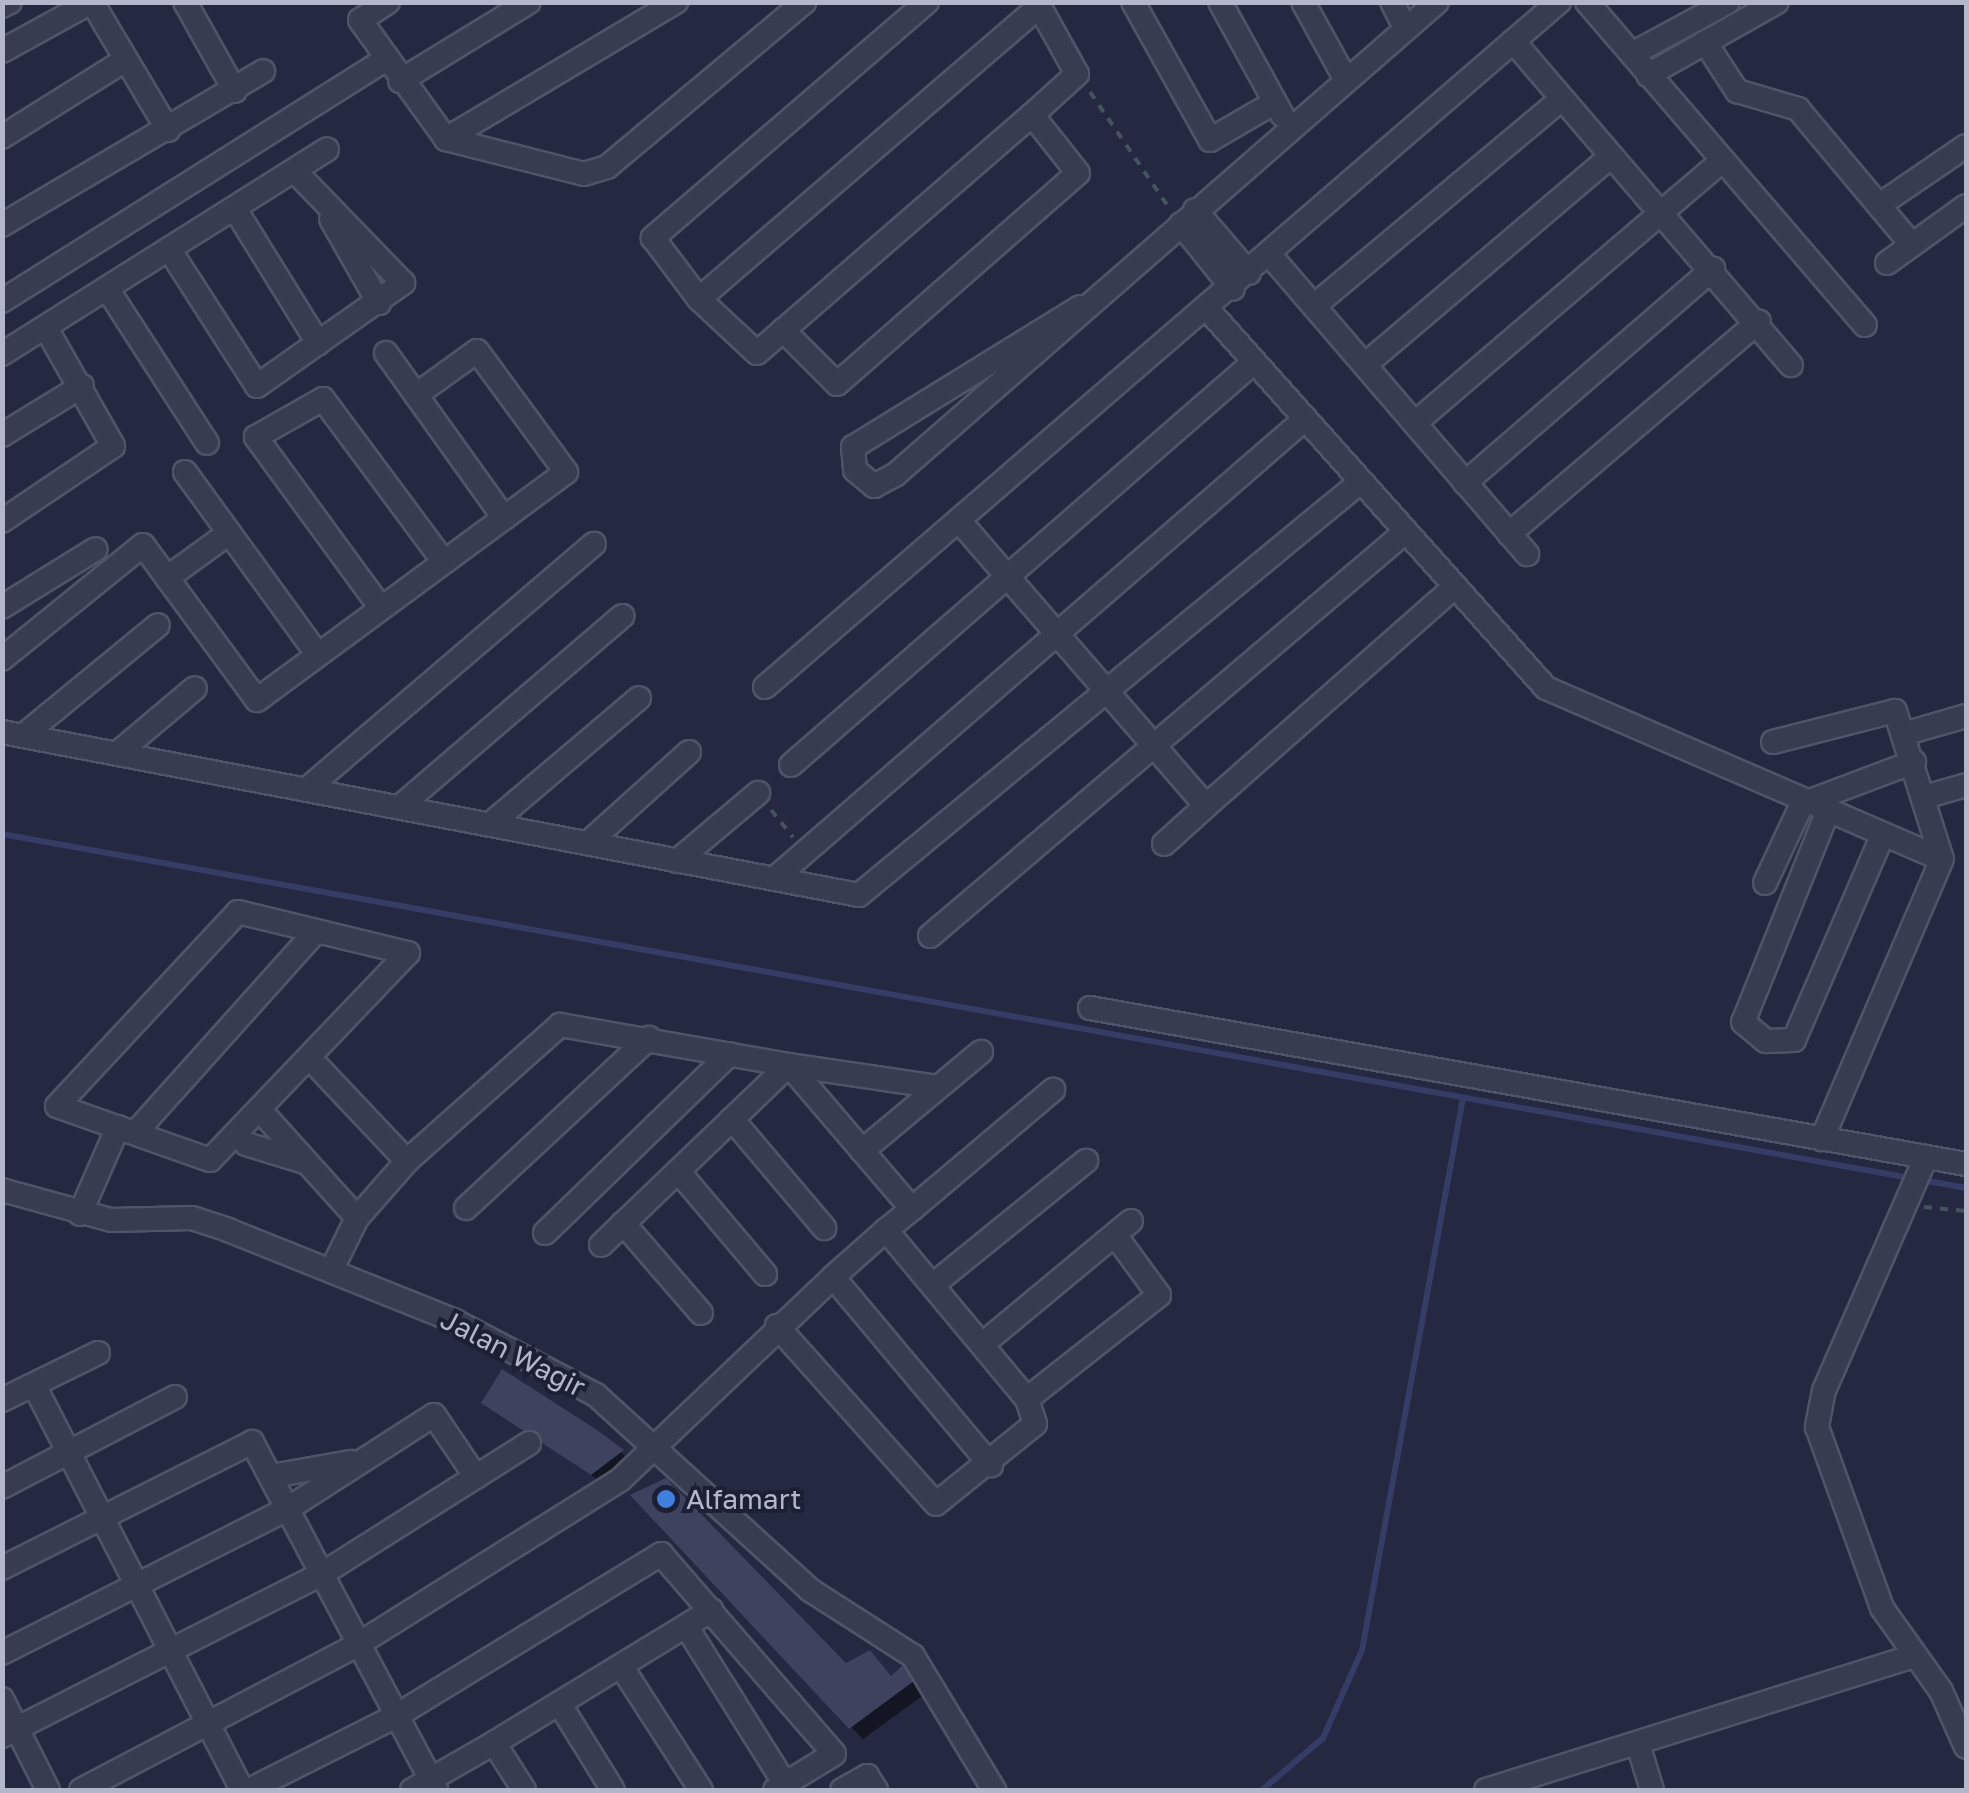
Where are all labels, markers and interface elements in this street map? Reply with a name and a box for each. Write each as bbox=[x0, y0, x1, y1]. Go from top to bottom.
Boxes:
street label: Jalan Wagir bbox=[435, 1302, 591, 1404]
place label: Alfamart bbox=[686, 1482, 801, 1516]
marker: Alfamart bbox=[655, 1488, 677, 1510]

